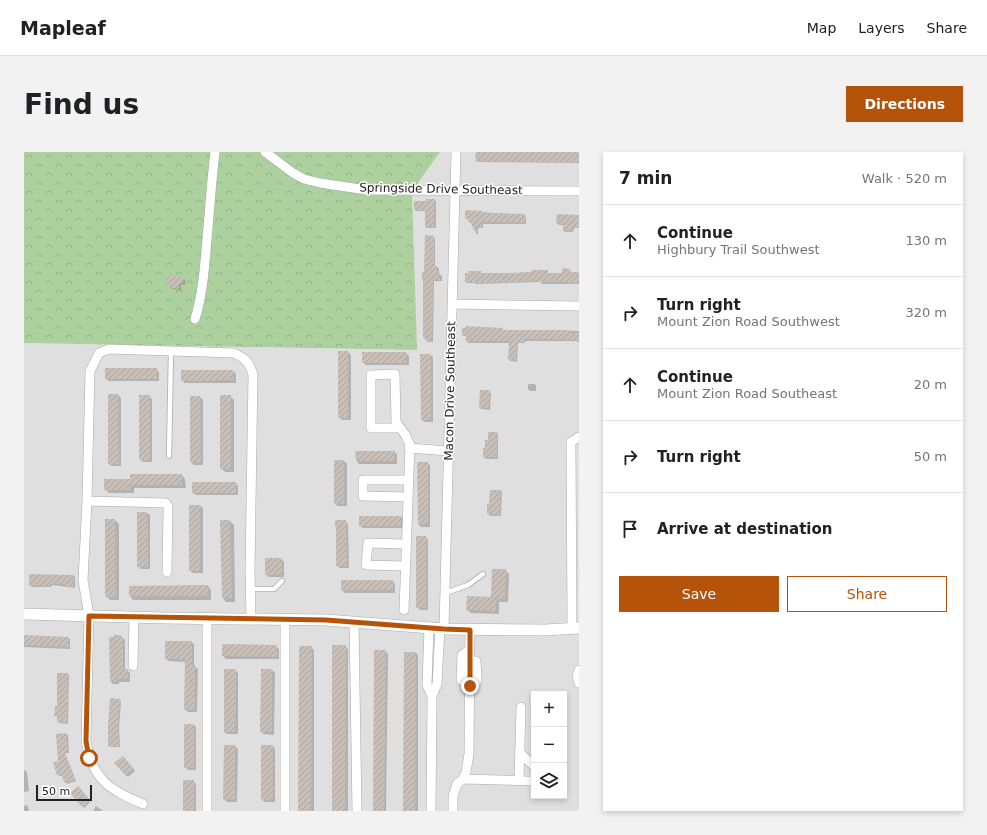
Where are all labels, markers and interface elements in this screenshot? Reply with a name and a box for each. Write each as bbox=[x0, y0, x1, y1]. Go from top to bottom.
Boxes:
text: Mapleaf bbox=[20, 17, 106, 39]
text: Map bbox=[807, 20, 836, 36]
text: Layers bbox=[858, 20, 905, 36]
text: Share bbox=[927, 20, 967, 36]
button: Directions bbox=[846, 86, 963, 122]
text: Find us bbox=[24, 88, 139, 121]
text: 7 min bbox=[619, 168, 672, 188]
text: Walk · 520 m bbox=[862, 171, 947, 186]
street label: Springside Drive Southeast bbox=[359, 181, 523, 197]
text: Continue bbox=[657, 224, 733, 242]
icon: ahead bbox=[619, 230, 641, 252]
text: 130 m bbox=[905, 233, 947, 248]
text: Highbury Trail Southwest bbox=[657, 242, 820, 257]
text: Turn right bbox=[657, 296, 741, 314]
icon: right bbox=[619, 302, 641, 324]
text: 320 m bbox=[905, 305, 947, 320]
text: Mount Zion Road Southwest bbox=[657, 314, 840, 329]
street label: Macon Drive Southeast bbox=[442, 321, 458, 461]
text: Continue bbox=[657, 368, 733, 386]
icon: ahead bbox=[619, 374, 641, 396]
text: 20 m bbox=[914, 377, 947, 392]
text: Mount Zion Road Southeast bbox=[657, 386, 837, 401]
icon: right bbox=[619, 446, 641, 468]
text: Turn right bbox=[657, 448, 741, 466]
text: 50 m bbox=[914, 449, 947, 464]
icon: arrive bbox=[619, 518, 641, 540]
text: Arrive at destination bbox=[657, 520, 832, 538]
button: Save bbox=[619, 576, 779, 612]
button: Share bbox=[787, 576, 947, 612]
route end bbox=[461, 677, 479, 695]
map controls bbox=[531, 691, 567, 799]
button: + bbox=[531, 691, 567, 727]
button: − bbox=[531, 727, 567, 763]
route start bbox=[80, 749, 98, 767]
button: layers bbox=[531, 763, 567, 799]
scale bar bbox=[36, 783, 92, 802]
text: 50 m bbox=[42, 785, 70, 798]

